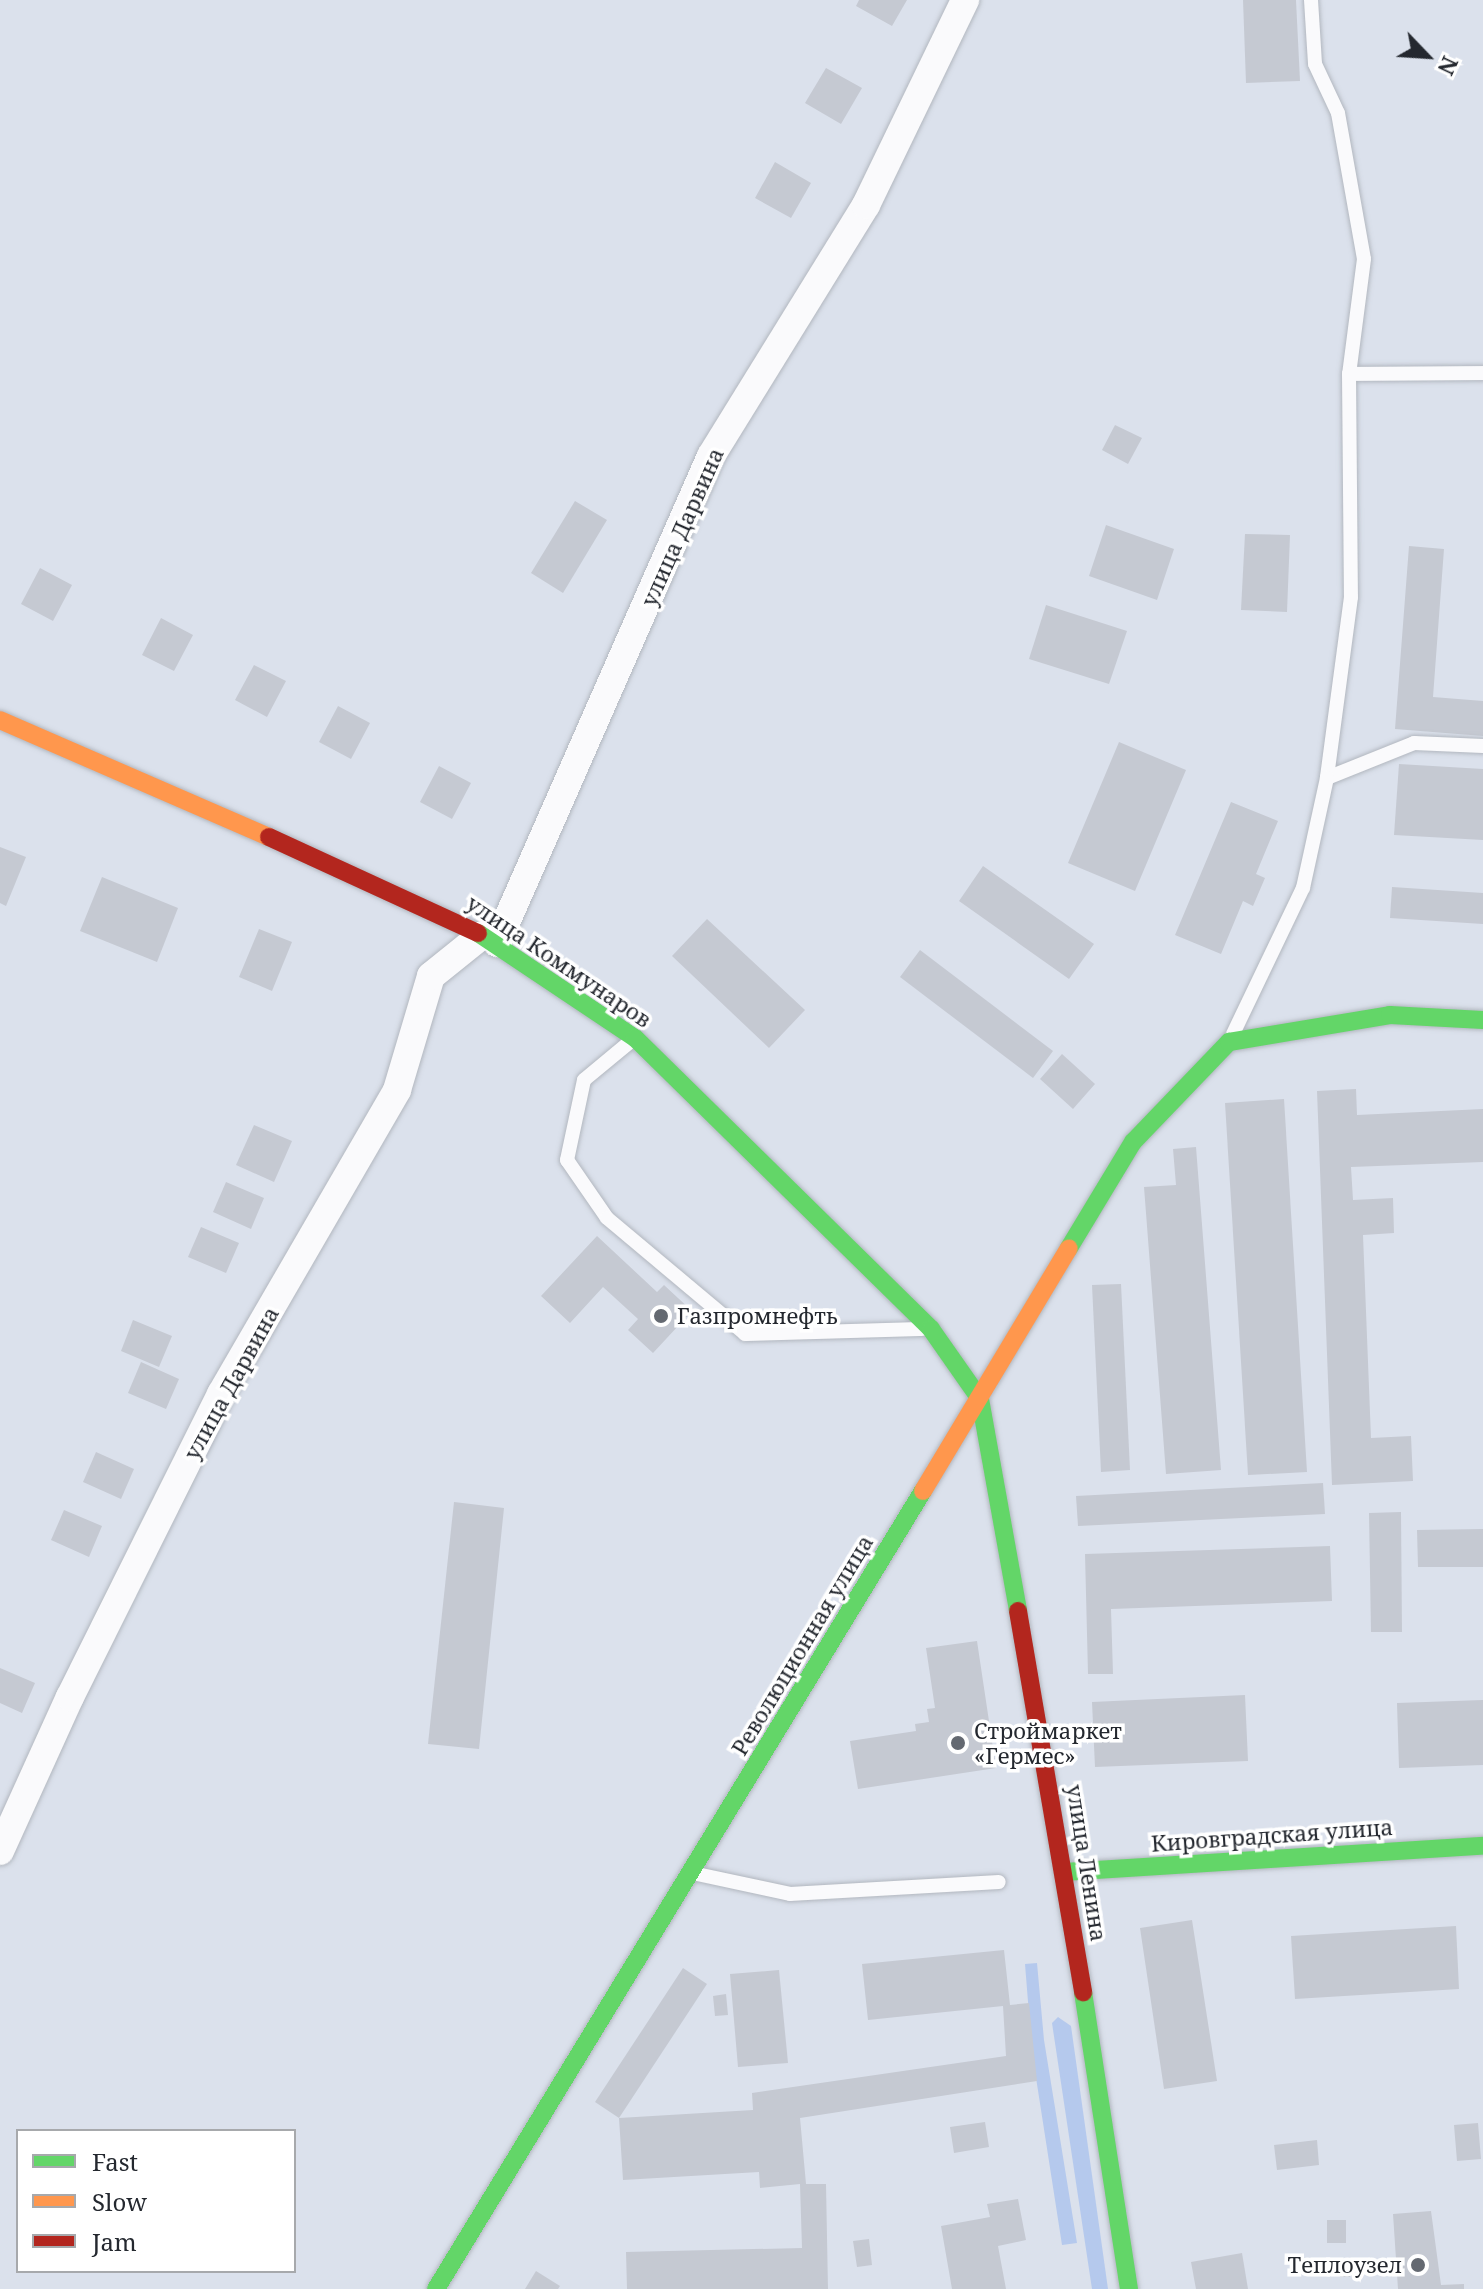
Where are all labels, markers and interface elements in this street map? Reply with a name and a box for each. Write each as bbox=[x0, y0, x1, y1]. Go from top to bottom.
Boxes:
north arrow bbox=[1387, 16, 1467, 96]
text: N bbox=[1431, 52, 1466, 80]
street label: улица Дарвина bbox=[635, 444, 729, 610]
street label: улица Коммунаров bbox=[462, 889, 656, 1033]
street label: улица Дарвина bbox=[178, 1302, 284, 1464]
place label: Газпромнефть bbox=[677, 1303, 838, 1329]
marker: Газпромнефть bbox=[652, 1307, 670, 1325]
street label: Революционная улица bbox=[726, 1530, 878, 1760]
place label: Строймаркет «Гермес» bbox=[974, 1717, 1122, 1768]
marker: Строймаркет «Гермес» bbox=[949, 1734, 967, 1752]
street label: улица Ленина bbox=[1062, 1783, 1112, 1943]
street label: Кировградская улица bbox=[1150, 1813, 1394, 1857]
legend bbox=[16, 2129, 296, 2273]
text: Fast bbox=[92, 2145, 138, 2178]
text: Slow bbox=[92, 2185, 147, 2218]
text: Jam bbox=[92, 2225, 137, 2258]
place label: Теплоузел bbox=[1288, 2252, 1402, 2278]
marker: Теплоузел bbox=[1409, 2256, 1427, 2274]

